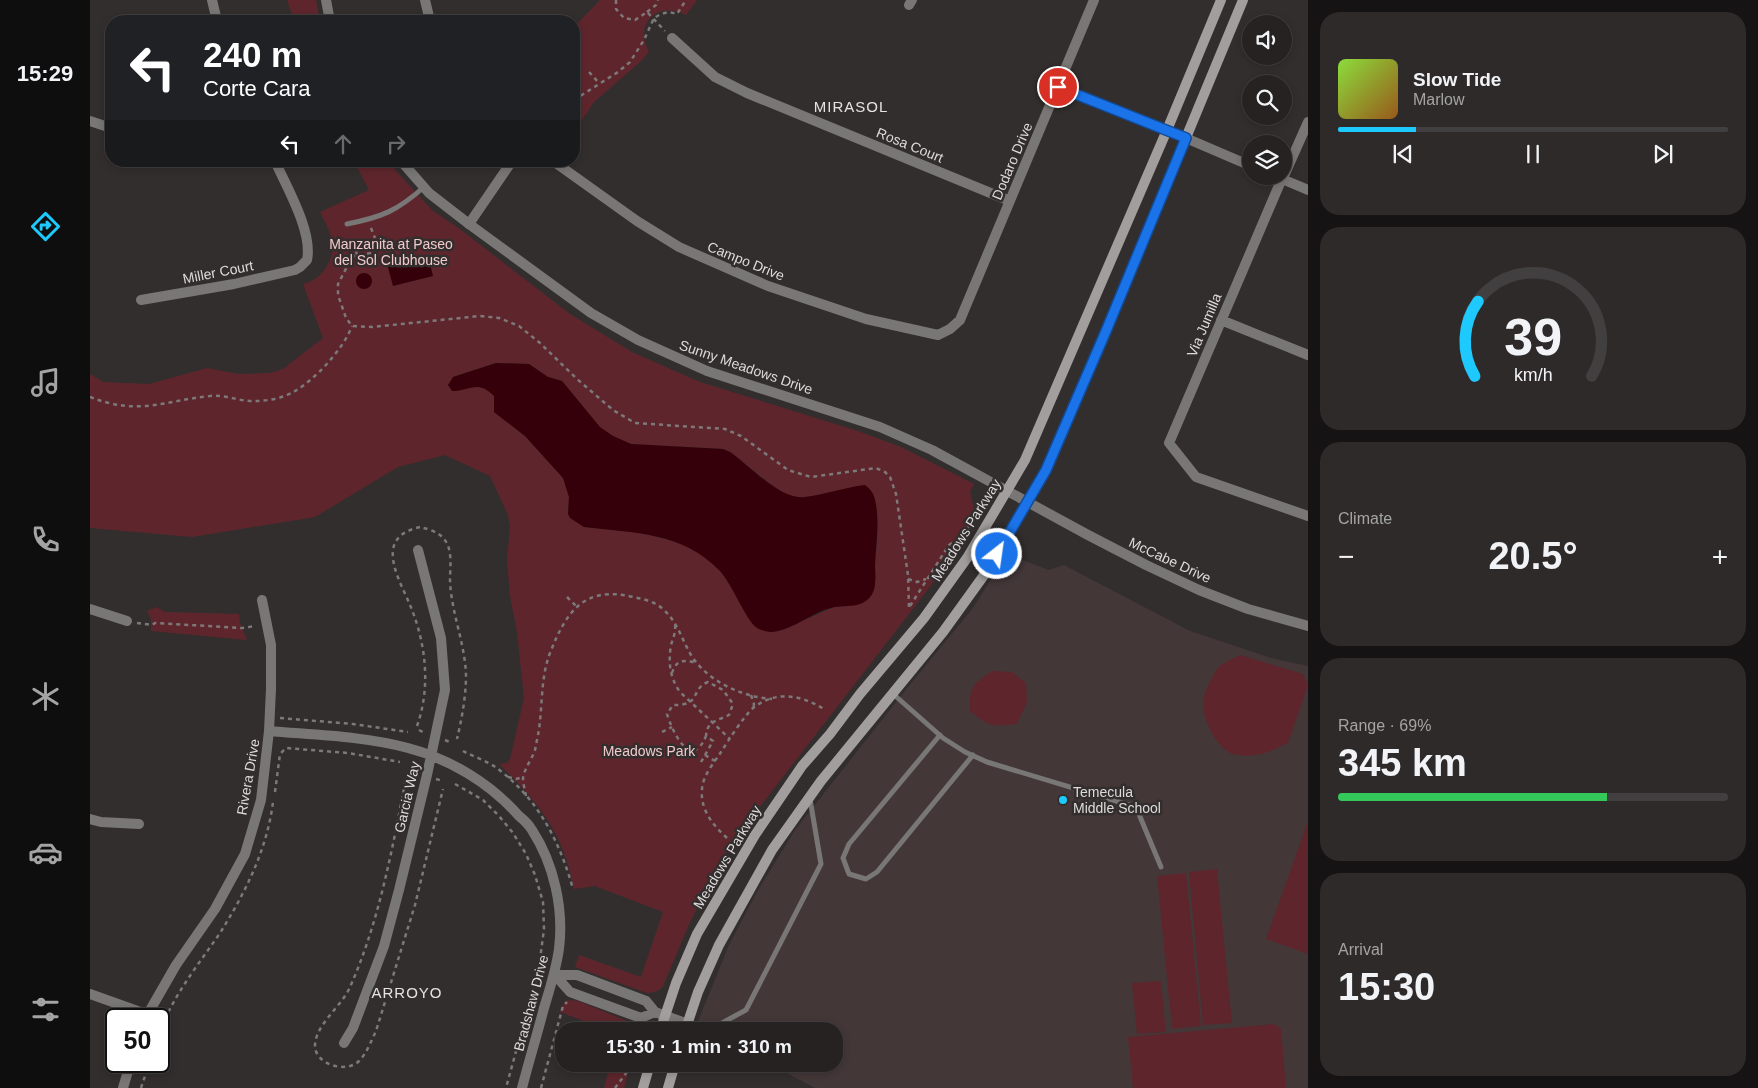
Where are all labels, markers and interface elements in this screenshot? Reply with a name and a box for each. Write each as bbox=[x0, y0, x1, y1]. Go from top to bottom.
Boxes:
map controls bbox=[1242, 15, 1292, 185]
button: sound bbox=[1242, 15, 1292, 65]
icon: left bbox=[120, 35, 185, 100]
text: 240 m bbox=[203, 35, 302, 74]
text: 15:29 bbox=[17, 61, 73, 86]
pin bbox=[1037, 66, 1079, 108]
text: Slow Tide bbox=[1413, 69, 1501, 90]
icon: arrive bbox=[1044, 73, 1072, 101]
button: search bbox=[1242, 75, 1292, 125]
text: Corte Cara bbox=[203, 76, 311, 101]
text: Marlow bbox=[1413, 91, 1465, 108]
district label: MIRASOL bbox=[814, 98, 888, 115]
street label: Dodaro Drive bbox=[989, 120, 1036, 202]
street label: Rosa Court bbox=[874, 124, 946, 166]
icon: left bbox=[276, 130, 304, 158]
icon: ahead bbox=[329, 130, 357, 158]
icon: right bbox=[382, 130, 410, 158]
button: layers bbox=[1242, 135, 1292, 185]
icon: previous bbox=[1389, 140, 1417, 168]
icon: pause bbox=[1519, 140, 1547, 168]
icon: next bbox=[1649, 140, 1677, 168]
icon: directions bbox=[28, 209, 63, 244]
park label: Manzanita at Paseo del Sol Clubhouse bbox=[329, 236, 453, 268]
street label: Campo Drive bbox=[705, 238, 787, 284]
street label: Miller Court bbox=[181, 257, 255, 287]
street label: Via Jumilla bbox=[1183, 291, 1225, 359]
text: 39 bbox=[1504, 308, 1562, 366]
street label: Sunny Meadows Drive bbox=[677, 337, 815, 397]
icon: music bbox=[28, 365, 63, 400]
text: km/h bbox=[1514, 365, 1552, 385]
street label: Meadows Parkway bbox=[928, 476, 1004, 584]
text: Climate bbox=[1338, 510, 1392, 527]
icon: phone bbox=[28, 522, 63, 557]
position arrow bbox=[970, 527, 1022, 579]
street label: McCabe Drive bbox=[1126, 534, 1214, 586]
text: 20.5° bbox=[1488, 535, 1578, 577]
text: − bbox=[1338, 541, 1354, 572]
text: + bbox=[1712, 541, 1728, 572]
icon: climate bbox=[28, 679, 63, 714]
text: Range · 69% bbox=[1338, 717, 1431, 734]
street label: Rivera Drive bbox=[233, 737, 263, 816]
text: 345 km bbox=[1338, 742, 1467, 784]
park label: Meadows Park bbox=[603, 743, 696, 759]
street label: Garcia Way bbox=[391, 760, 423, 834]
place label: Temecula Middle School bbox=[1073, 784, 1161, 816]
marker: Temecula Middle School bbox=[1057, 794, 1069, 806]
street label: Meadows Parkway bbox=[690, 803, 764, 911]
icon: car bbox=[28, 835, 63, 870]
text: Arrival bbox=[1338, 941, 1383, 958]
street label: Bradshaw Drive bbox=[510, 953, 552, 1053]
text: 15:30 bbox=[1338, 966, 1435, 1008]
district label: ARROYO bbox=[371, 984, 443, 1001]
icon: filters bbox=[28, 992, 63, 1027]
speed limit sign: 50 bbox=[105, 1008, 170, 1073]
text: 15:30 · 1 min · 310 m bbox=[606, 1036, 792, 1057]

